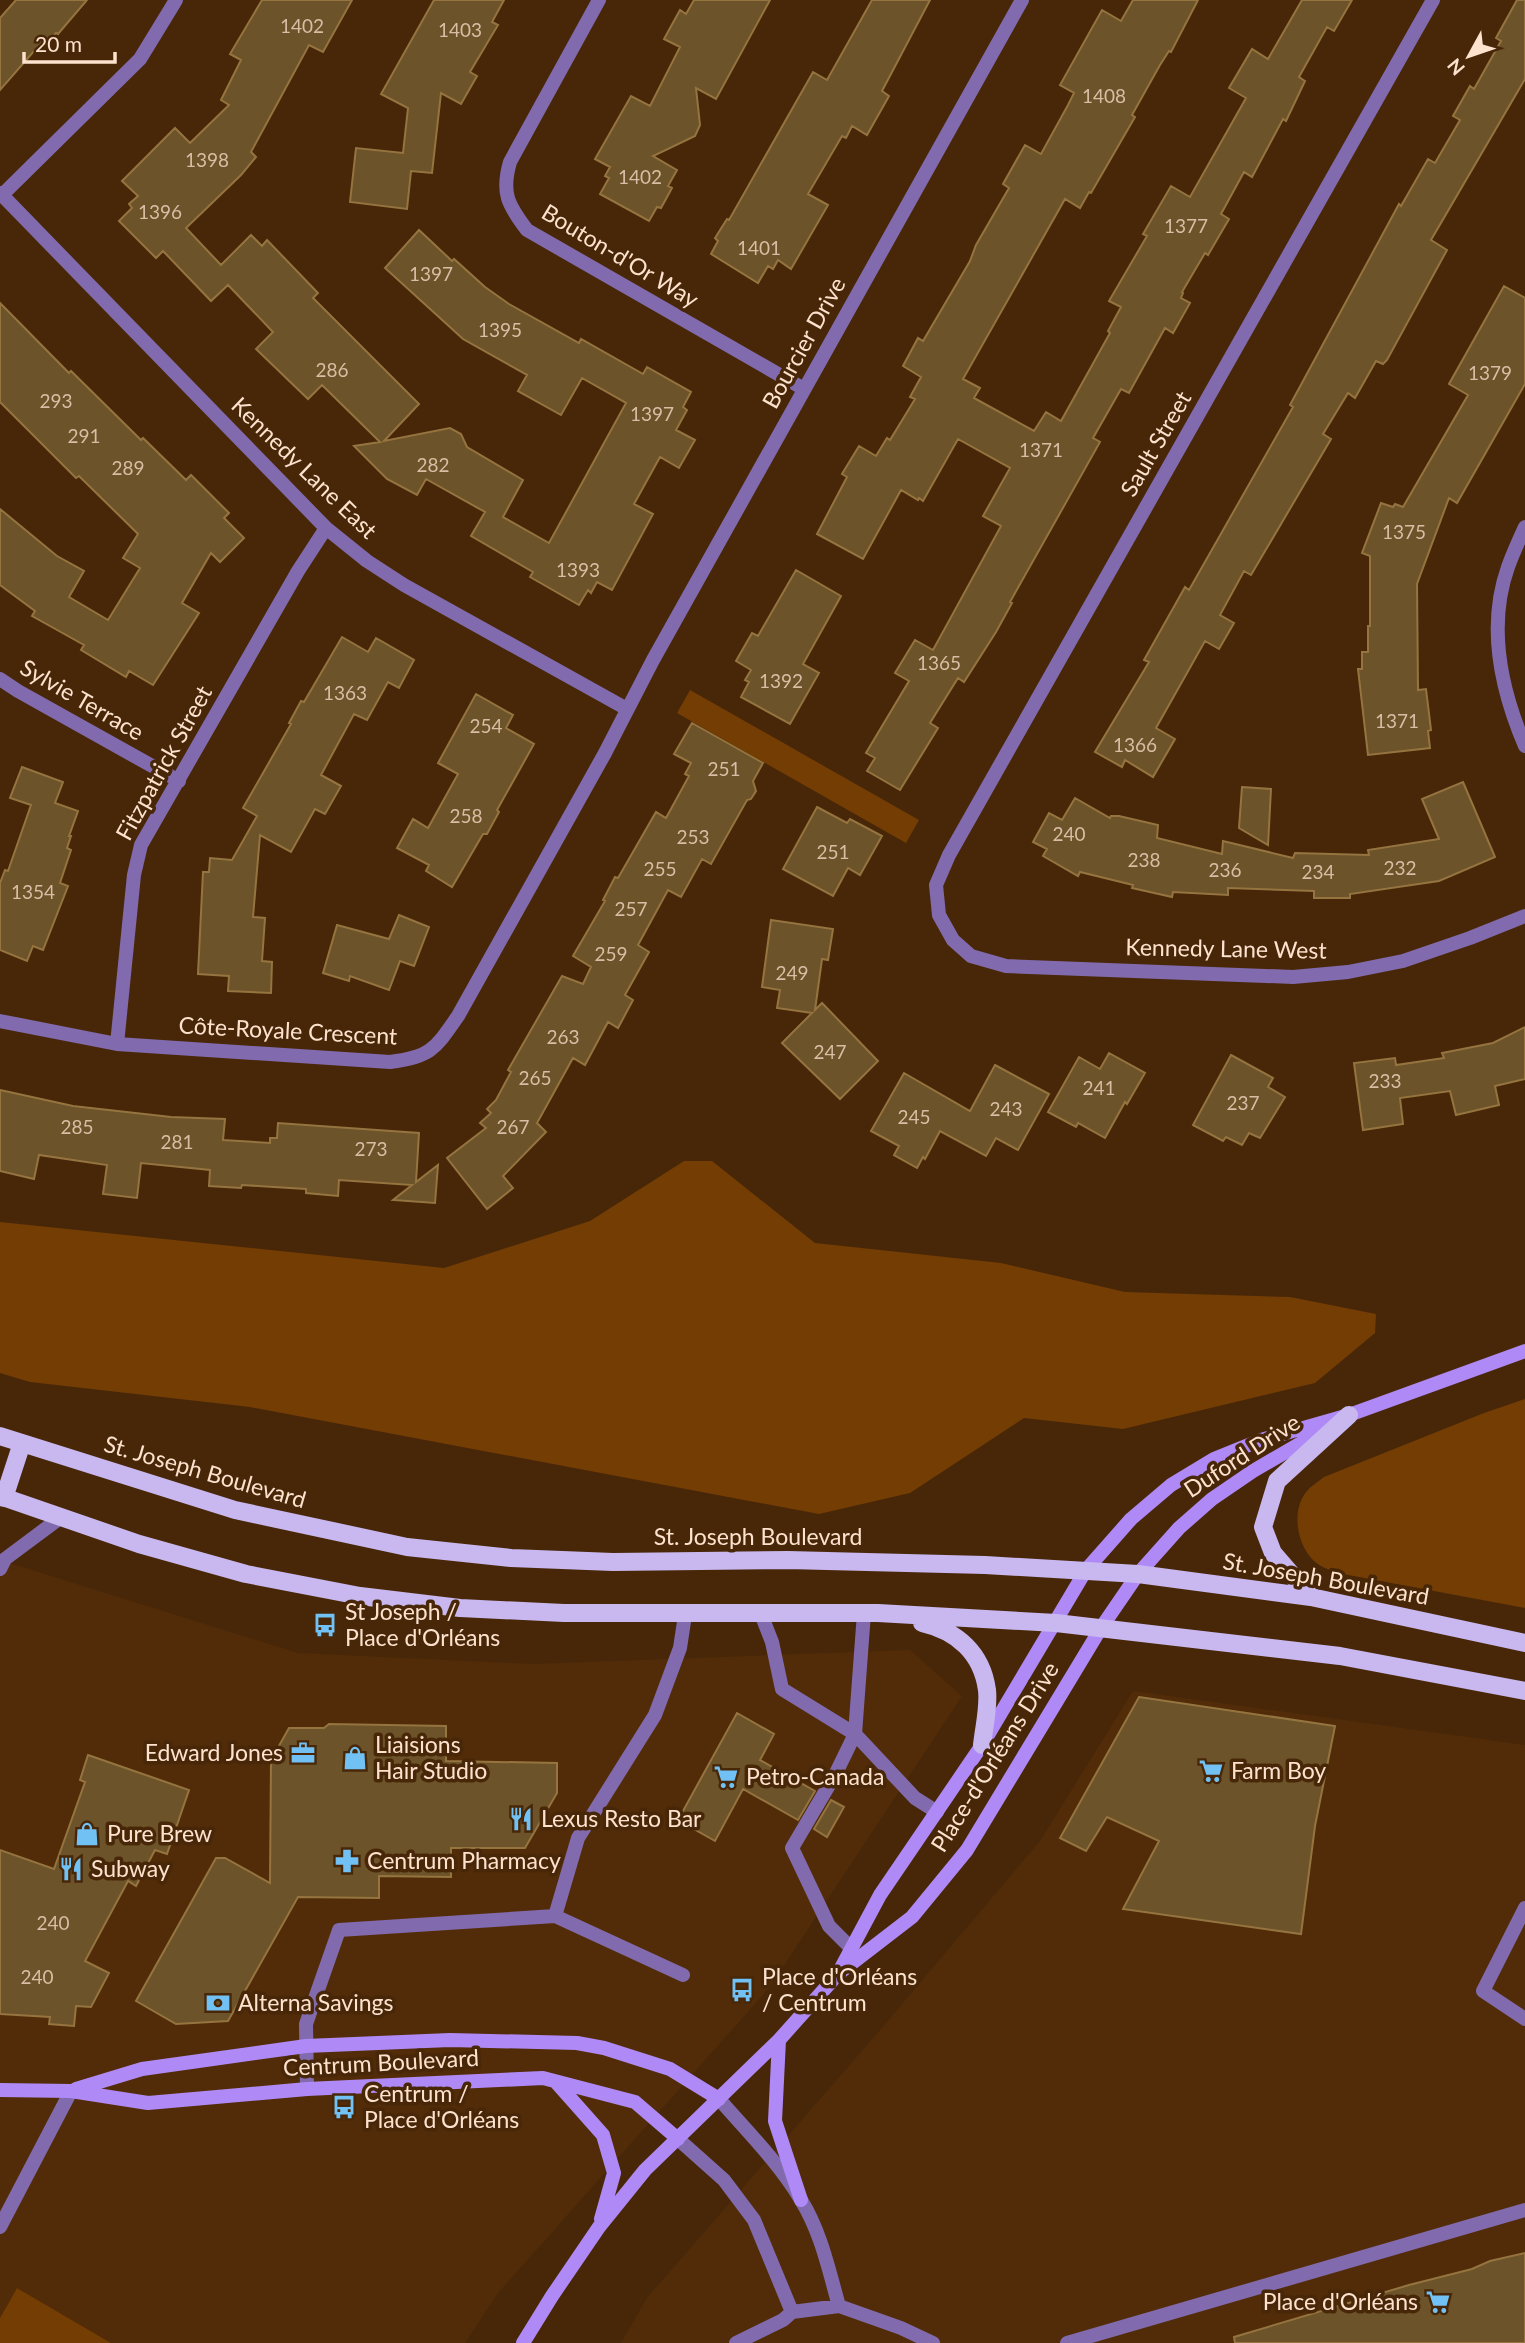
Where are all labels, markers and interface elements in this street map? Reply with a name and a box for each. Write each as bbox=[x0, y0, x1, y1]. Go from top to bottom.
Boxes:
house number: 1402 bbox=[280, 14, 324, 37]
house number: 1403 bbox=[438, 18, 482, 41]
scale bar bbox=[24, 21, 116, 65]
north arrow bbox=[1434, 21, 1504, 91]
text: 20 m bbox=[35, 31, 82, 56]
text: N bbox=[1442, 54, 1469, 80]
house number: 1408 bbox=[1082, 84, 1126, 107]
house number: 1398 bbox=[185, 148, 229, 171]
house number: 1402 bbox=[618, 165, 662, 188]
street label: Bouton-d'Or Way bbox=[537, 197, 704, 313]
house number: 1396 bbox=[138, 200, 182, 223]
house number: 1377 bbox=[1164, 214, 1208, 237]
house number: 1401 bbox=[737, 236, 781, 259]
house number: 1397 bbox=[409, 262, 453, 285]
street label: Bourcier Drive bbox=[756, 272, 851, 413]
house number: 1395 bbox=[478, 318, 522, 341]
house number: 286 bbox=[315, 358, 349, 381]
house number: 1379 bbox=[1468, 361, 1512, 384]
street label: Sault Street bbox=[1114, 385, 1197, 501]
house number: 293 bbox=[39, 389, 73, 412]
street label: Kennedy Lane East bbox=[226, 391, 384, 544]
house number: 1397 bbox=[630, 402, 674, 425]
house number: 291 bbox=[67, 424, 101, 447]
house number: 1371 bbox=[1019, 438, 1063, 461]
house number: 282 bbox=[416, 453, 450, 476]
house number: 289 bbox=[111, 456, 145, 479]
house number: 1375 bbox=[1382, 520, 1426, 543]
house number: 1393 bbox=[556, 558, 600, 581]
house number: 1365 bbox=[917, 651, 961, 674]
street label: Sylvie Terrace bbox=[16, 653, 149, 746]
house number: 1392 bbox=[759, 669, 803, 692]
street label: Fitzpatrick Street bbox=[109, 680, 218, 845]
house number: 1363 bbox=[323, 681, 367, 704]
house number: 1371 bbox=[1375, 709, 1419, 732]
house number: 254 bbox=[469, 714, 503, 737]
house number: 1366 bbox=[1113, 733, 1157, 756]
house number: 251 bbox=[707, 757, 741, 780]
house number: 258 bbox=[449, 804, 483, 827]
house number: 240 bbox=[1052, 822, 1086, 845]
house number: 253 bbox=[676, 825, 710, 848]
house number: 251 bbox=[816, 840, 850, 863]
house number: 238 bbox=[1127, 848, 1161, 871]
house number: 232 bbox=[1383, 856, 1417, 879]
house number: 255 bbox=[643, 857, 677, 880]
house number: 236 bbox=[1208, 858, 1242, 881]
house number: 234 bbox=[1301, 860, 1335, 883]
house number: 1354 bbox=[11, 880, 55, 903]
house number: 257 bbox=[614, 897, 648, 920]
street label: Kennedy Lane West bbox=[1125, 932, 1328, 964]
house number: 259 bbox=[594, 942, 628, 965]
house number: 249 bbox=[775, 961, 809, 984]
street label: Côte-Royale Crescent bbox=[178, 1010, 399, 1050]
house number: 263 bbox=[546, 1025, 580, 1048]
house number: 247 bbox=[813, 1040, 847, 1063]
house number: 265 bbox=[518, 1066, 552, 1089]
house number: 233 bbox=[1368, 1069, 1402, 1092]
house number: 241 bbox=[1082, 1076, 1116, 1099]
house number: 237 bbox=[1226, 1091, 1260, 1114]
house number: 243 bbox=[989, 1097, 1023, 1120]
house number: 245 bbox=[897, 1105, 931, 1128]
house number: 285 bbox=[60, 1115, 94, 1138]
house number: 267 bbox=[496, 1115, 530, 1138]
house number: 281 bbox=[160, 1130, 194, 1153]
house number: 273 bbox=[354, 1137, 388, 1160]
street label: Duford Drive bbox=[1178, 1407, 1305, 1503]
street label: St. Joseph Boulevard bbox=[101, 1429, 309, 1513]
street label: St. Joseph Boulevard bbox=[654, 1522, 862, 1550]
street label: St. Joseph Boulevard bbox=[1221, 1546, 1431, 1610]
place label: St Joseph / Place d'Orléans bbox=[345, 1597, 500, 1651]
bus stop icon: St Joseph / Place d'Orléans bbox=[311, 1611, 339, 1639]
street label: Place-d'Orléans Drive bbox=[924, 1656, 1064, 1857]
place label: Liaisions Hair Studio bbox=[375, 1730, 487, 1784]
place label: Edward Jones bbox=[145, 1738, 283, 1766]
office icon: Edward Jones bbox=[289, 1739, 317, 1767]
shop icon: Liaisions Hair Studio bbox=[341, 1744, 369, 1772]
place label: Farm Boy bbox=[1231, 1756, 1326, 1784]
supermarket icon: Farm Boy bbox=[1197, 1757, 1225, 1785]
place label: Petro-Canada bbox=[746, 1762, 884, 1790]
supermarket icon: Petro-Canada bbox=[712, 1763, 740, 1791]
place label: Lexus Resto Bar bbox=[541, 1804, 702, 1832]
restaurant icon: Lexus Resto Bar bbox=[507, 1805, 535, 1833]
place label: Pure Brew bbox=[107, 1819, 212, 1847]
shop icon: Pure Brew bbox=[73, 1820, 101, 1848]
place label: Centrum Pharmacy bbox=[367, 1846, 561, 1874]
pharmacy icon: Centrum Pharmacy bbox=[333, 1847, 361, 1875]
place label: Subway bbox=[91, 1854, 170, 1882]
restaurant icon: Subway bbox=[57, 1855, 85, 1883]
house number: 240 bbox=[36, 1911, 70, 1934]
place label: Place d'Orléans / Centrum bbox=[762, 1962, 917, 2016]
house number: 240 bbox=[20, 1965, 54, 1988]
bus stop icon: Place d'Orléans / Centrum bbox=[728, 1976, 756, 2004]
place label: Alterna Savings bbox=[238, 1988, 393, 2016]
bank icon: Alterna Savings bbox=[204, 1989, 232, 2017]
street label: Centrum Boulevard bbox=[282, 2043, 480, 2081]
place label: Centrum / Place d'Orléans bbox=[364, 2079, 519, 2133]
bus stop icon: Centrum / Place d'Orléans bbox=[330, 2093, 358, 2121]
place label: Place d'Orléans bbox=[1263, 2287, 1418, 2315]
supermarket icon: Place d'Orléans bbox=[1424, 2288, 1452, 2316]

